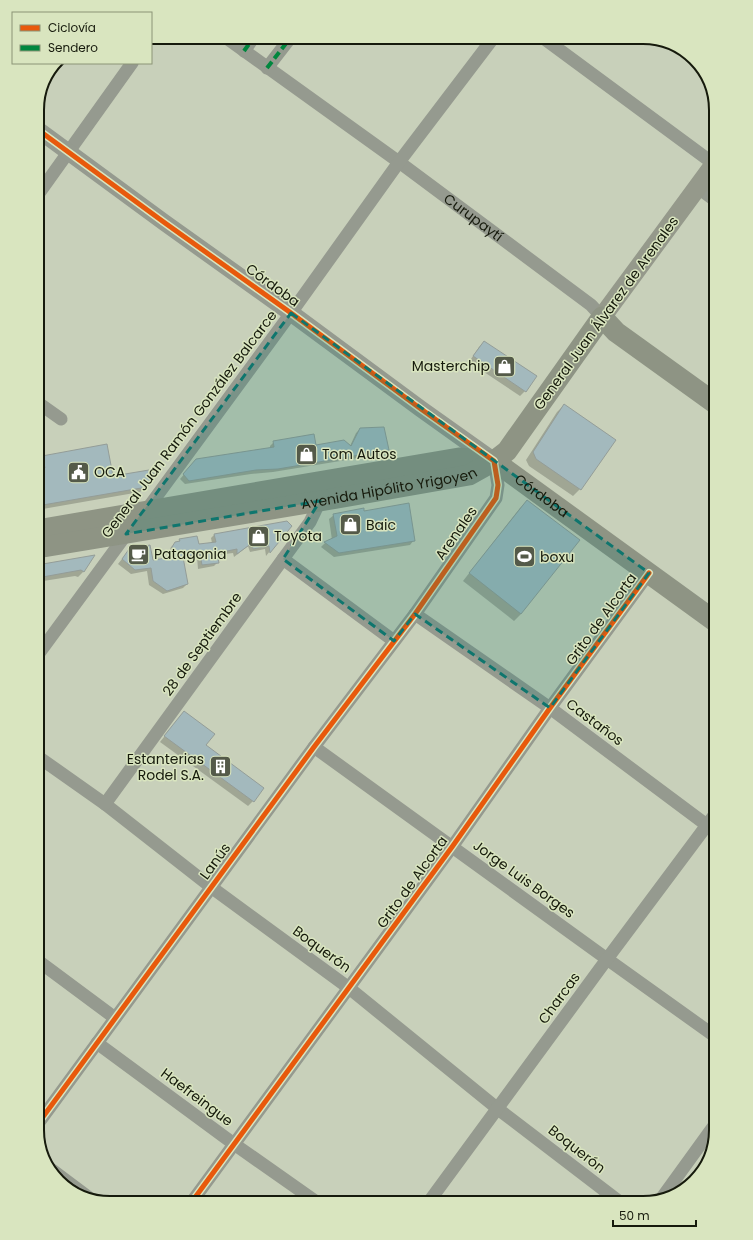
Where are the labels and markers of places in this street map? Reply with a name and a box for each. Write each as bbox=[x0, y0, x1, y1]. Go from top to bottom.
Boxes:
shop icon: Masterchip bbox=[492, 353, 518, 379]
place label: Masterchip bbox=[412, 356, 490, 376]
shop icon: Tom Autos bbox=[293, 441, 319, 467]
place label: Tom Autos bbox=[322, 444, 396, 464]
public building icon: OCA bbox=[66, 459, 92, 485]
place label: OCA bbox=[94, 462, 125, 482]
shop icon: Baic bbox=[338, 512, 364, 538]
place label: Baic bbox=[366, 515, 396, 535]
shop icon: Toyota bbox=[246, 523, 272, 549]
place label: Toyota bbox=[274, 526, 322, 546]
cafe icon: Patagonia bbox=[125, 541, 151, 567]
place label: Patagonia bbox=[154, 544, 226, 564]
sports icon: boxu bbox=[511, 544, 537, 570]
place label: boxu bbox=[540, 547, 574, 567]
place label: Estanterias Rodel S.A. bbox=[127, 749, 204, 785]
building icon: Estanterias Rodel S.A. bbox=[207, 754, 233, 780]

